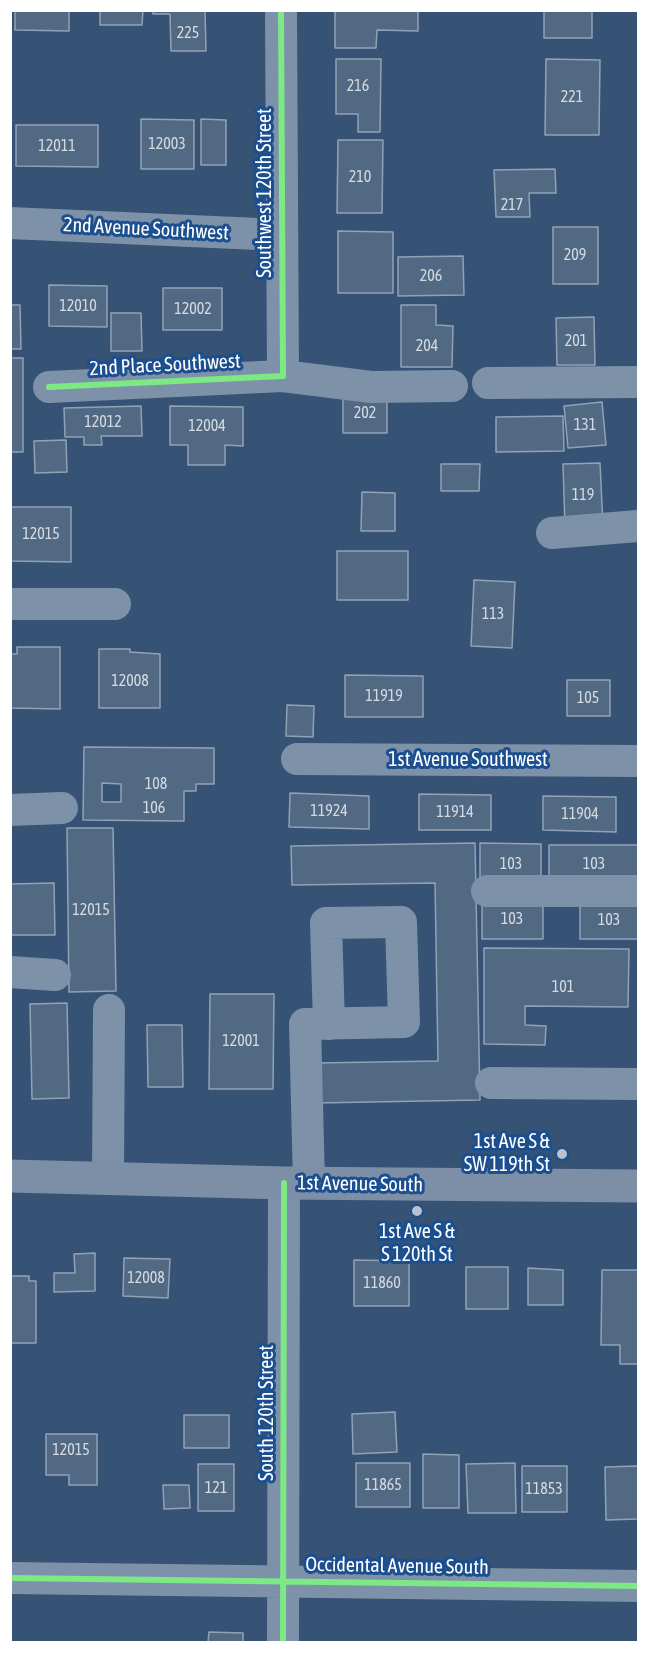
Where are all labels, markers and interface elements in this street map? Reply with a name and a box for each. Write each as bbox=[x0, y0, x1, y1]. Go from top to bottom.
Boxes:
house number: 225 bbox=[177, 23, 199, 43]
house number: 216 bbox=[347, 76, 369, 96]
house number: 221 bbox=[561, 87, 583, 107]
street label: Southwest 120th Street bbox=[253, 108, 277, 278]
house number: 12003 bbox=[148, 134, 186, 154]
house number: 12011 bbox=[38, 136, 76, 156]
house number: 210 bbox=[349, 167, 371, 187]
house number: 217 bbox=[501, 195, 523, 215]
street label: 2nd Avenue Southwest bbox=[62, 213, 230, 245]
house number: 209 bbox=[564, 245, 586, 265]
house number: 206 bbox=[420, 266, 442, 286]
house number: 12010 bbox=[59, 296, 97, 316]
house number: 12002 bbox=[174, 299, 212, 319]
house number: 201 bbox=[565, 331, 587, 351]
house number: 204 bbox=[416, 336, 438, 356]
street label: 2nd Place Southwest bbox=[89, 349, 241, 381]
house number: 202 bbox=[354, 403, 376, 423]
house number: 12012 bbox=[84, 412, 122, 432]
house number: 131 bbox=[574, 415, 596, 435]
house number: 12004 bbox=[188, 416, 226, 436]
house number: 119 bbox=[572, 485, 594, 505]
house number: 12015 bbox=[22, 524, 60, 544]
house number: 113 bbox=[482, 604, 504, 624]
house number: 12008 bbox=[111, 671, 149, 691]
house number: 11919 bbox=[365, 686, 403, 706]
house number: 105 bbox=[577, 688, 599, 708]
street label: 1st Avenue Southwest bbox=[388, 748, 548, 772]
house number: 108 bbox=[145, 774, 167, 794]
house number: 106 bbox=[143, 798, 165, 818]
house number: 11924 bbox=[310, 801, 348, 821]
house number: 11914 bbox=[436, 802, 474, 822]
house number: 11904 bbox=[561, 804, 599, 824]
house number: 103 bbox=[500, 854, 522, 874]
house number: 103 bbox=[583, 854, 605, 874]
house number: 12015 bbox=[72, 900, 110, 920]
house number: 103 bbox=[501, 909, 523, 929]
house number: 103 bbox=[598, 910, 620, 930]
house number: 101 bbox=[552, 977, 574, 997]
house number: 12001 bbox=[222, 1031, 260, 1051]
place label: 1st Ave S & SW 119th St bbox=[464, 1130, 550, 1177]
marker: 1st Ave S & SW 119th St bbox=[555, 1147, 569, 1161]
street label: 1st Avenue South bbox=[297, 1171, 423, 1197]
marker: 1st Ave S & S 120th St bbox=[410, 1204, 424, 1218]
place label: 1st Ave S & S 120th St bbox=[379, 1220, 455, 1267]
house number: 12008 bbox=[127, 1268, 165, 1288]
house number: 11860 bbox=[363, 1273, 401, 1293]
street label: South 120th Street bbox=[255, 1345, 279, 1481]
house number: 12015 bbox=[52, 1440, 90, 1460]
house number: 11865 bbox=[364, 1475, 402, 1495]
house number: 121 bbox=[205, 1478, 227, 1498]
house number: 11853 bbox=[525, 1479, 563, 1499]
street label: Occidental Avenue South bbox=[305, 1552, 489, 1580]

